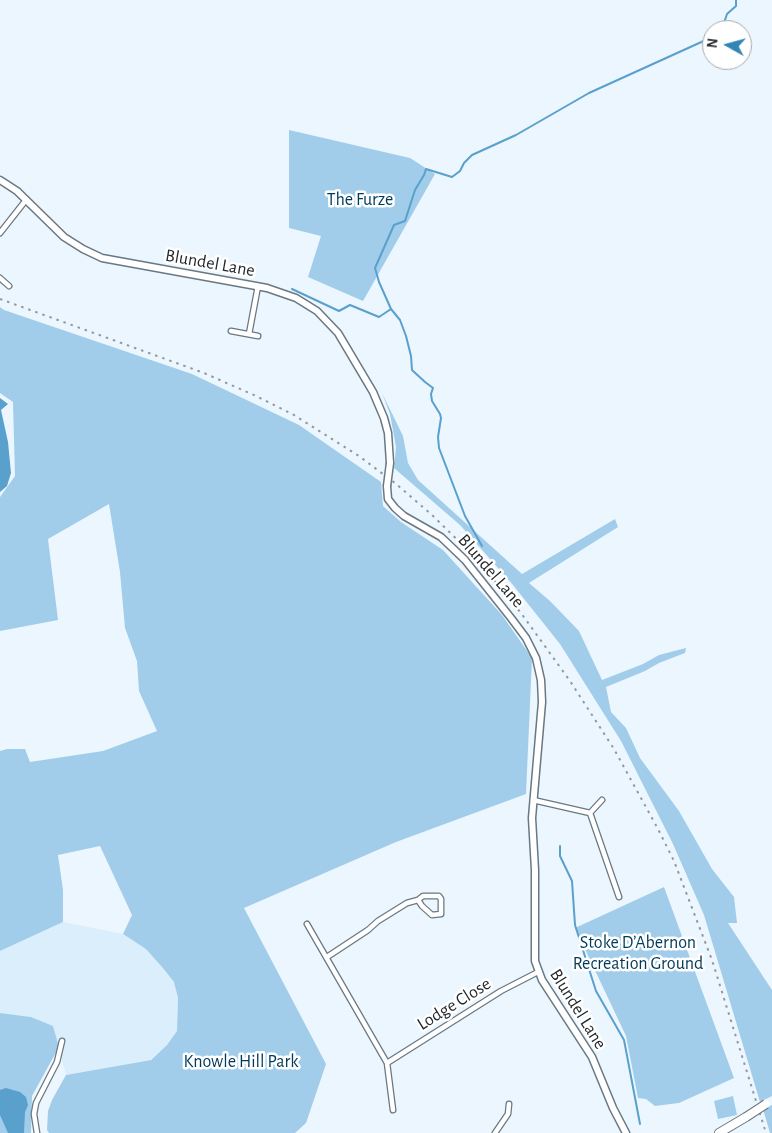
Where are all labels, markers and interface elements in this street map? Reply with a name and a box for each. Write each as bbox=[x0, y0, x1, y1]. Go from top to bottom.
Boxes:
north arrow bbox=[702, 20, 752, 70]
text: N bbox=[706, 38, 721, 49]
park label: The Furze bbox=[327, 189, 393, 211]
street label: Blundel Lane bbox=[163, 244, 257, 282]
street label: Blundel Lane bbox=[453, 530, 529, 612]
park label: Stoke D’Abernon Recreation Ground bbox=[573, 932, 703, 974]
street label: Blundel Lane bbox=[545, 965, 611, 1053]
street label: Lodge Close bbox=[413, 973, 495, 1035]
park label: Knowle Hill Park bbox=[184, 1051, 298, 1073]

